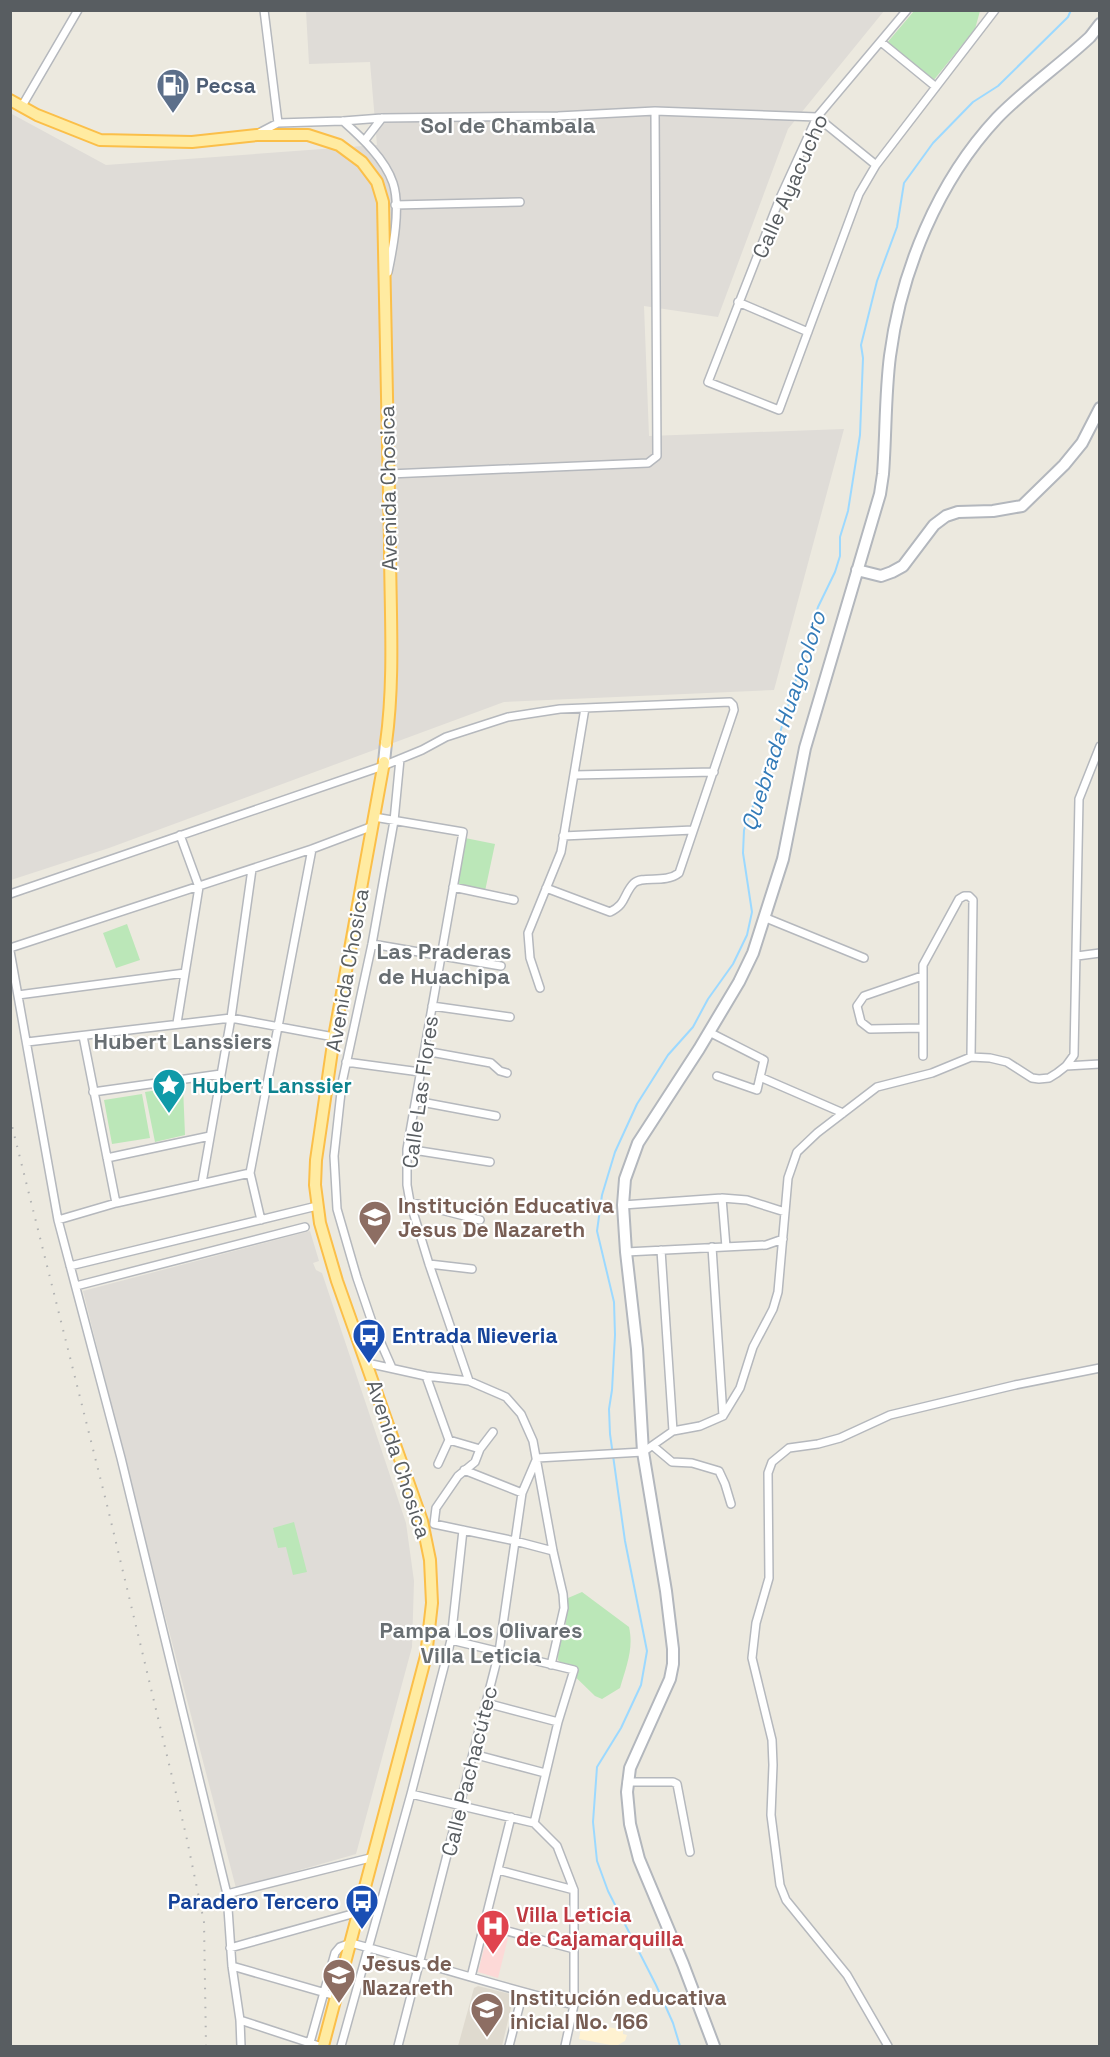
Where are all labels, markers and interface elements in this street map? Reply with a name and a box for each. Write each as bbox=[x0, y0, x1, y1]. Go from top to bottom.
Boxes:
fuel station icon: Pecsa bbox=[155, 67, 191, 114]
place label: Pecsa bbox=[196, 72, 256, 99]
street label: Calle Ayacucho bbox=[746, 110, 834, 262]
district label: Sol de Chambala bbox=[420, 111, 596, 139]
street label: Avenida Chosica bbox=[373, 405, 403, 571]
water label: Quebrada Huaycoloro bbox=[734, 606, 832, 834]
street label: Avenida Chosica bbox=[319, 886, 375, 1054]
district label: Las Praderas de Huachipa bbox=[376, 937, 512, 990]
street label: Calle Las Flores bbox=[396, 1014, 444, 1170]
district label: Hubert Lanssiers bbox=[94, 1027, 272, 1055]
place icon: Hubert Lanssier bbox=[151, 1067, 187, 1114]
place label: Hubert Lanssier bbox=[192, 1072, 352, 1099]
place label: Institución Educativa Jesus De Nazareth bbox=[398, 1192, 614, 1243]
school or university icon: Institución Educativa Jesus De Nazareth bbox=[357, 1199, 393, 1246]
bus stop icon: Entrada Nieveria bbox=[351, 1317, 387, 1364]
place label: Entrada Nieveria bbox=[392, 1322, 558, 1349]
street label: Avenida Chosica bbox=[361, 1376, 437, 1542]
district label: Pampa Los Olivares Villa Leticia bbox=[379, 1616, 583, 1669]
street label: Calle Pachacútec bbox=[435, 1683, 503, 1859]
bus stop icon: Paradero Tercero bbox=[344, 1883, 380, 1930]
place label: Paradero Tercero bbox=[168, 1888, 339, 1915]
place label: Villa Leticia de Cajamarquilla bbox=[516, 1901, 684, 1952]
hospital icon: Villa Leticia de Cajamarquilla bbox=[475, 1908, 511, 1955]
place label: Jesus de Nazareth bbox=[362, 1950, 453, 2001]
school or university icon: Jesus de Nazareth bbox=[321, 1957, 357, 2004]
place label: Institución educativa inicial No. 166 bbox=[510, 1984, 727, 2035]
school or university icon: Institución educativa inicial No. 166 bbox=[469, 1991, 505, 2038]

